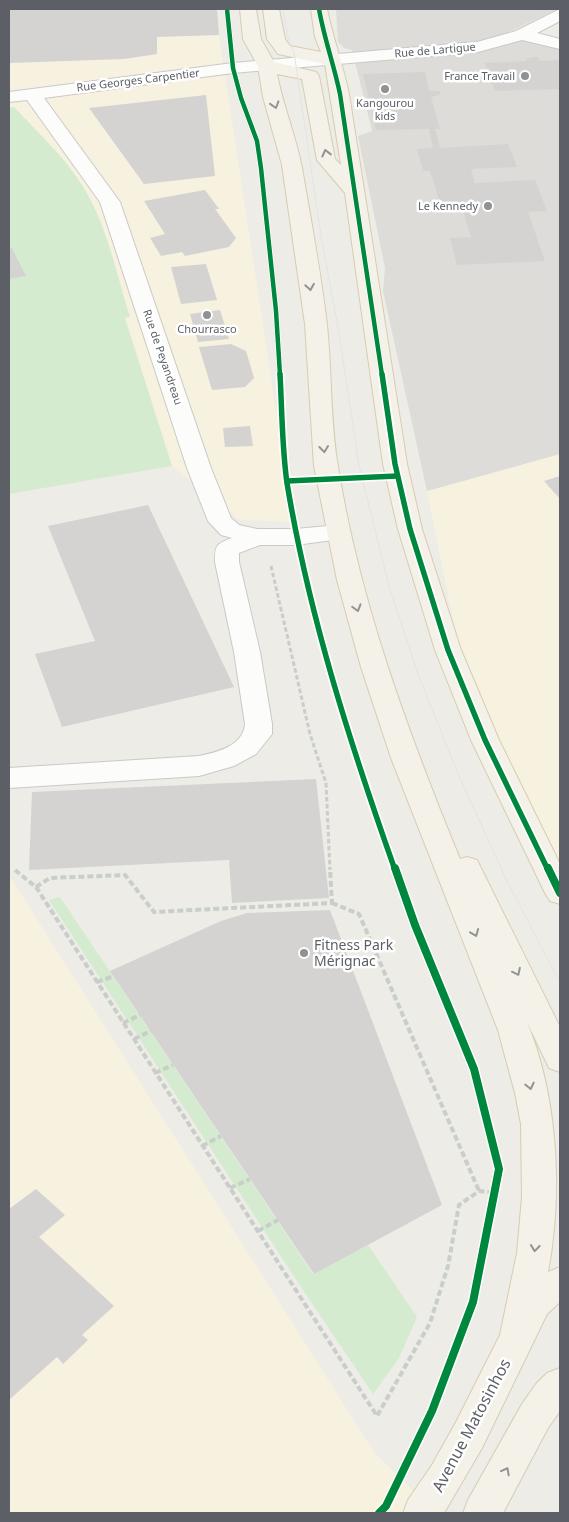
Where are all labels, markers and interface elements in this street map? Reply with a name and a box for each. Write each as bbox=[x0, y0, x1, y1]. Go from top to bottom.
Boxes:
street label: Rue de Lartigue bbox=[394, 38, 476, 61]
street label: Rue Georges Carpentier bbox=[75, 64, 201, 95]
place label: France Travail bbox=[444, 68, 515, 83]
marker: France Travail bbox=[519, 70, 531, 82]
marker: Kangourou kids bbox=[379, 83, 391, 95]
place label: Kangourou kids bbox=[356, 95, 414, 123]
one-way arrow bbox=[269, 100, 279, 109]
one-way arrow bbox=[321, 149, 332, 158]
place label: Le Kennedy bbox=[418, 198, 478, 213]
marker: Le Kennedy bbox=[482, 200, 494, 212]
one-way arrow bbox=[305, 283, 315, 292]
street label: Rue de Peyandreau bbox=[140, 307, 187, 407]
marker: Chourrasco bbox=[201, 309, 213, 321]
place label: Chourrasco bbox=[177, 321, 237, 336]
one-way arrow bbox=[318, 445, 329, 453]
one-way arrow bbox=[352, 603, 362, 611]
one-way arrow bbox=[469, 929, 479, 937]
place label: Fitness Park Mérignac bbox=[314, 935, 394, 970]
marker: Fitness Park Mérignac bbox=[298, 947, 310, 959]
one-way arrow bbox=[511, 966, 521, 975]
one-way arrow bbox=[524, 1082, 535, 1091]
one-way arrow bbox=[530, 1244, 541, 1252]
street label: Avenue Matosinhos bbox=[426, 1354, 516, 1496]
one-way arrow bbox=[500, 1467, 510, 1476]

